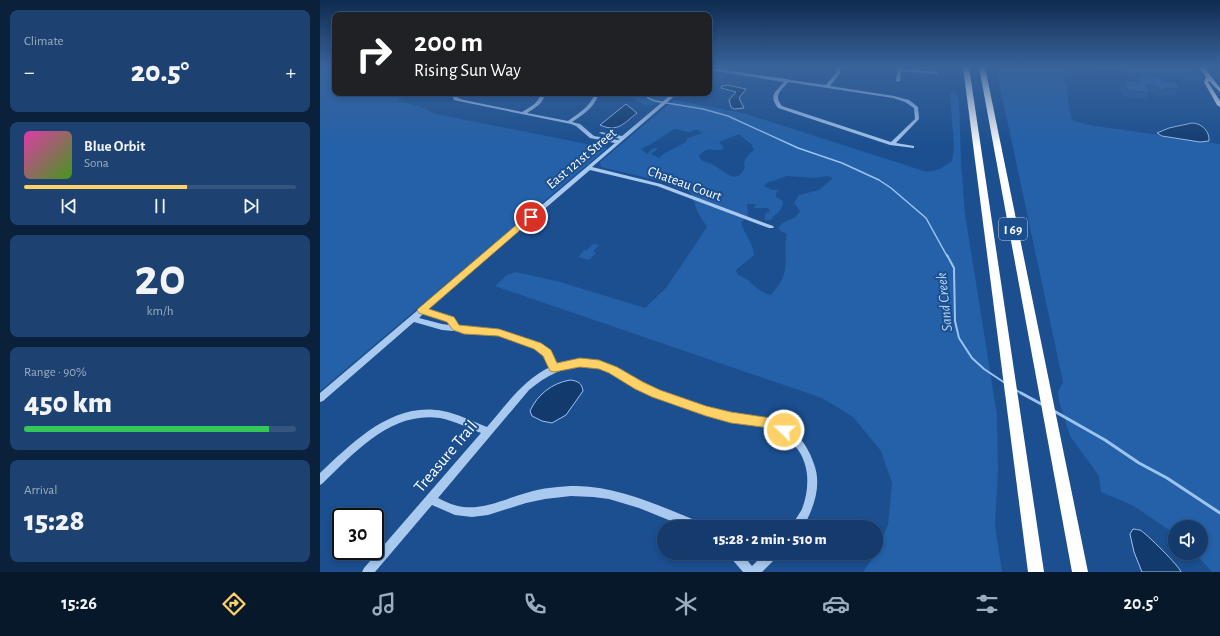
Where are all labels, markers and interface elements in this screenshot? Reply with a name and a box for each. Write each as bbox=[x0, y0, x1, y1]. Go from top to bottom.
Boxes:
icon: right bbox=[348, 28, 400, 80]
text: 200 m bbox=[414, 29, 483, 57]
text: Climate bbox=[24, 35, 63, 48]
text: 20.5° bbox=[131, 57, 189, 87]
text: − bbox=[24, 61, 35, 83]
text: + bbox=[285, 61, 296, 83]
text: Rising Sun Way bbox=[414, 62, 521, 80]
street label: East 121st Street bbox=[544, 125, 619, 192]
text: Blue Orbit bbox=[84, 139, 145, 154]
text: Sona bbox=[84, 157, 109, 170]
street label: Chateau Court bbox=[646, 164, 724, 204]
icon: previous bbox=[58, 195, 80, 217]
icon: pause bbox=[149, 195, 171, 217]
icon: next bbox=[240, 195, 262, 217]
pin bbox=[514, 200, 548, 234]
icon: arrive bbox=[520, 206, 542, 228]
road number: I 69 bbox=[999, 218, 1027, 240]
text: 20 bbox=[134, 252, 186, 304]
water label: Sand Creek bbox=[934, 272, 955, 332]
text: km/h bbox=[147, 305, 173, 318]
text: Range · 90% bbox=[24, 366, 87, 379]
text: 450 km bbox=[24, 388, 112, 418]
position arrow bbox=[763, 409, 805, 451]
street label: Treasure Trail bbox=[411, 417, 480, 496]
text: Arrival bbox=[24, 484, 57, 497]
text: 15:28 bbox=[24, 506, 84, 536]
speed limit sign: 30 bbox=[332, 508, 384, 560]
map controls bbox=[1168, 520, 1208, 560]
button: sound bbox=[1168, 520, 1208, 560]
text: 15:28 · 2 min · 510 m bbox=[713, 532, 827, 547]
icon: directions bbox=[220, 590, 248, 618]
icon: music bbox=[370, 590, 398, 618]
icon: phone bbox=[521, 590, 549, 618]
icon: climate bbox=[672, 590, 700, 618]
icon: car bbox=[822, 590, 850, 618]
icon: filters bbox=[973, 590, 1001, 618]
text: 15:26 bbox=[61, 595, 97, 613]
text: 20.5° bbox=[1124, 595, 1159, 613]

